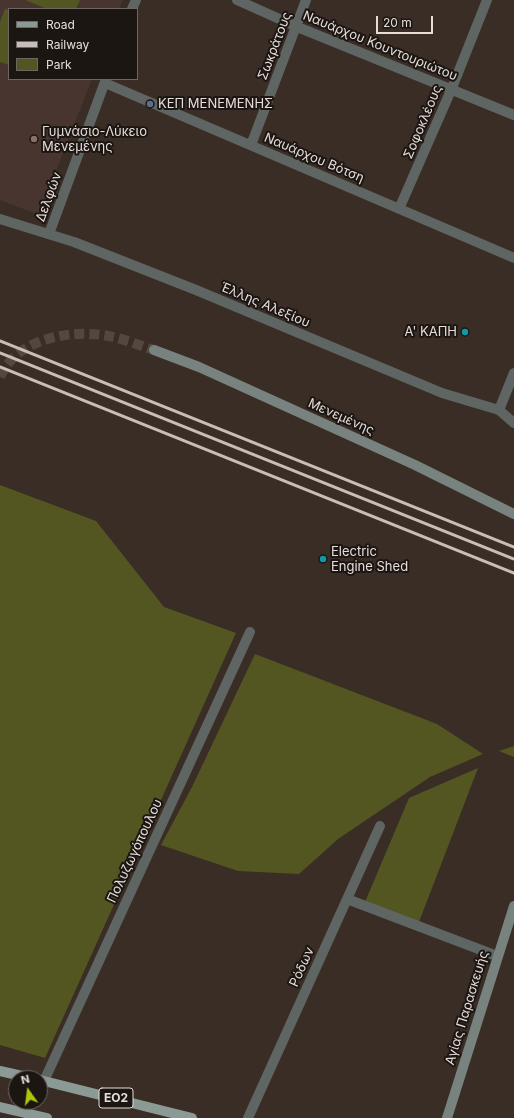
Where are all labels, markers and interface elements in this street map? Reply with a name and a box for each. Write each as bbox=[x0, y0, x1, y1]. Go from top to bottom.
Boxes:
legend bbox=[8, 8, 138, 80]
street label: Ναυάρχου Κουντουριώτου bbox=[301, 8, 459, 84]
scale bar bbox=[378, 8, 435, 34]
street label: Σωκράτους bbox=[255, 10, 295, 82]
text: 20 m bbox=[383, 15, 412, 30]
text: Road bbox=[46, 17, 75, 32]
text: Railway bbox=[46, 37, 89, 52]
text: Park bbox=[46, 57, 72, 72]
street label: Σοφοκλέους bbox=[400, 83, 446, 161]
place label: ΚΕΠ ΜΕΝΕΜΕΝΗΣ bbox=[158, 96, 273, 112]
marker: ΚΕΠ ΜΕΝΕΜΕΝΗΣ bbox=[145, 99, 155, 109]
place label: Γυμνάσιο-Λύκειο Μενεμένης bbox=[42, 124, 147, 155]
street label: Ναυάρχου Βότση bbox=[262, 130, 366, 186]
marker: Γυμνάσιο-Λύκειο Μενεμένης bbox=[29, 134, 39, 144]
street label: Δελφών bbox=[33, 170, 65, 224]
street label: Έλλης Αλεξίου bbox=[218, 279, 312, 331]
place label: Α' ΚΑΠΗ bbox=[404, 324, 457, 340]
marker: Α' ΚΑΠΗ bbox=[460, 327, 470, 337]
street label: Μενεμένης bbox=[306, 396, 376, 438]
place label: Electric Engine Shed bbox=[331, 544, 408, 575]
marker: Electric Engine Shed bbox=[318, 554, 328, 564]
street label: Πολυζωγόπουλου bbox=[104, 797, 166, 905]
street label: Ρόδων bbox=[286, 945, 318, 989]
street label: Αγίας Παρασκευής bbox=[442, 949, 492, 1067]
north arrow bbox=[8, 1070, 48, 1110]
text: N bbox=[20, 1072, 31, 1087]
road number: ΕΟ2 bbox=[99, 1088, 133, 1108]

